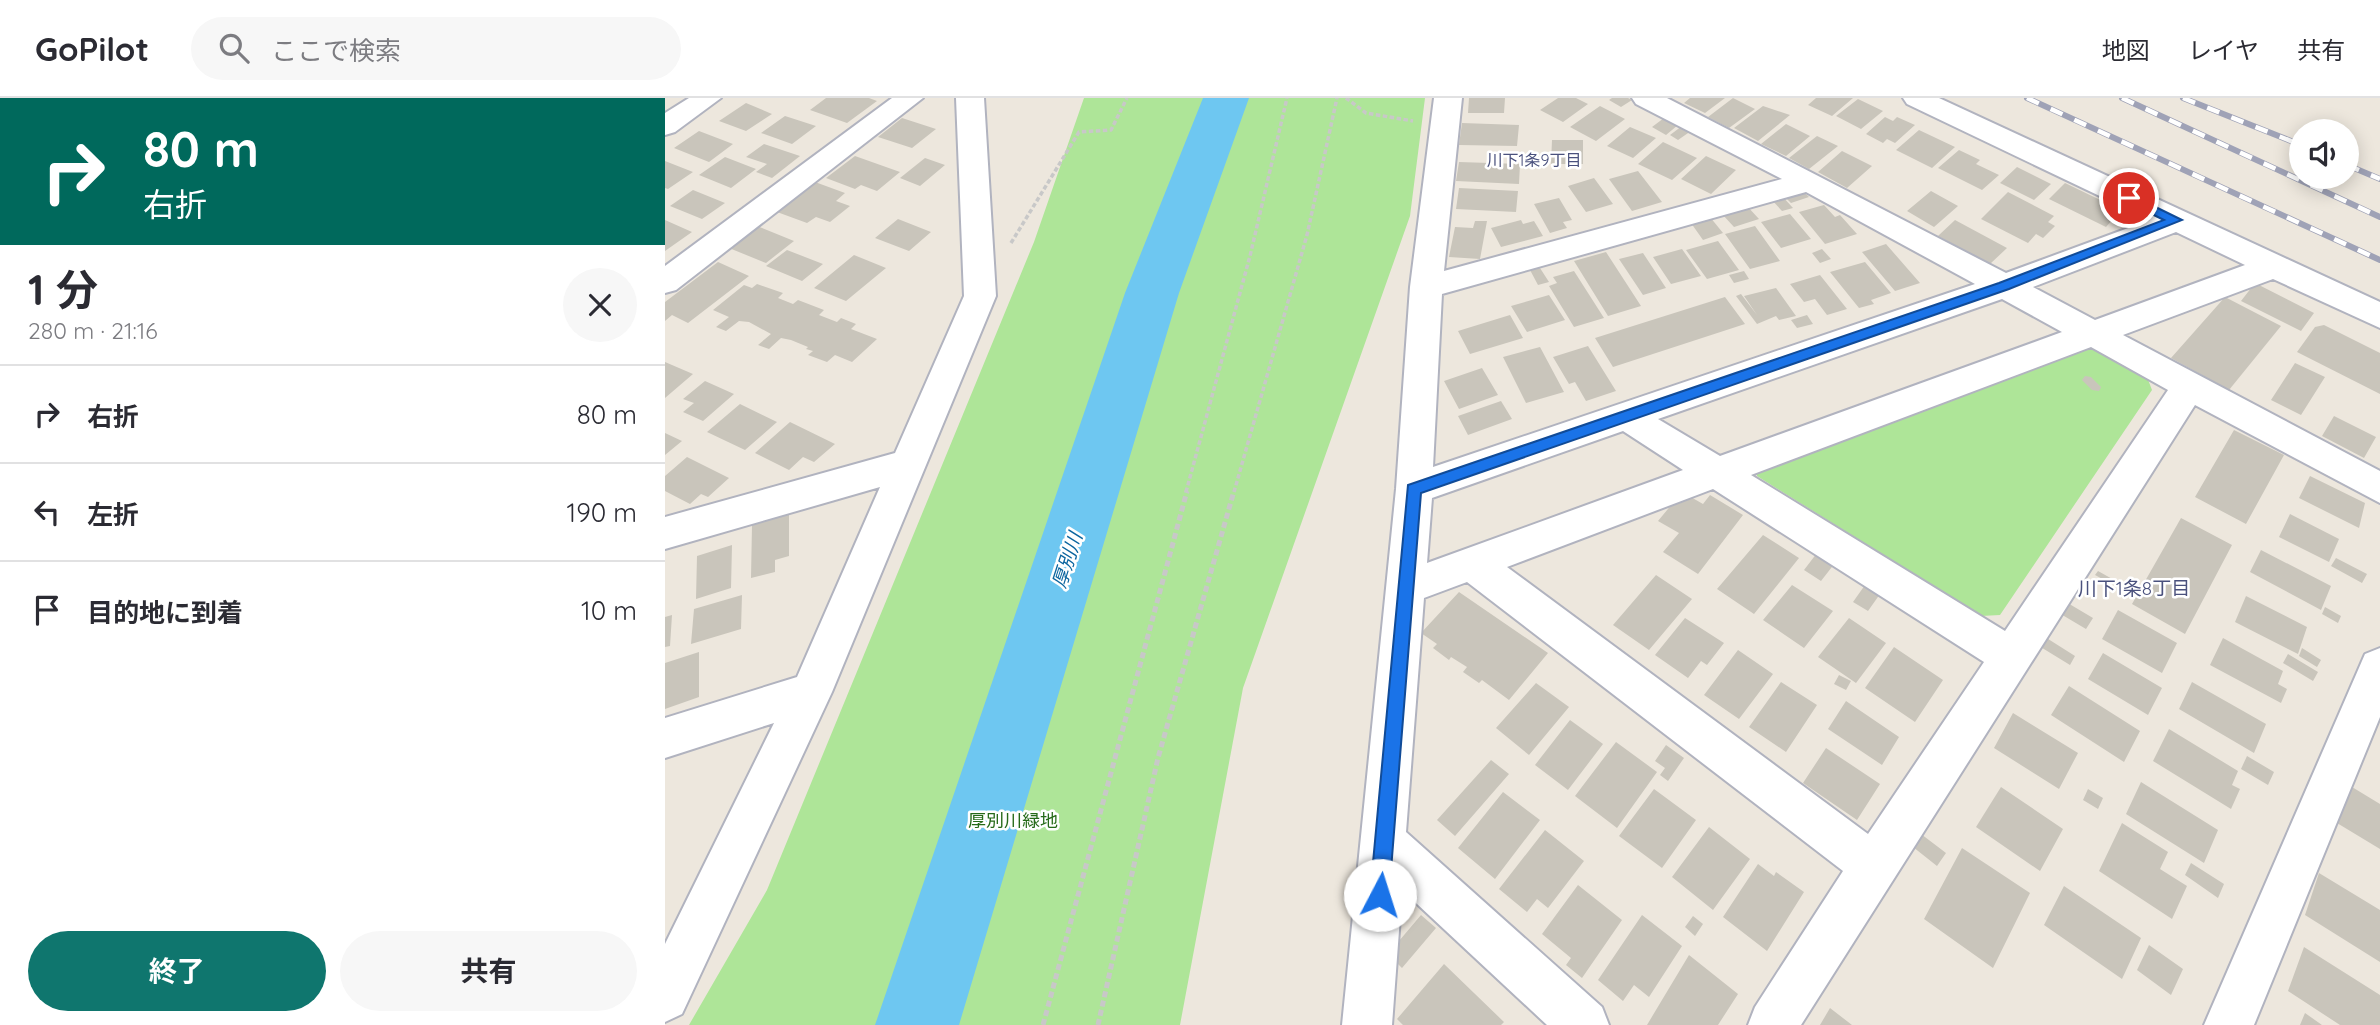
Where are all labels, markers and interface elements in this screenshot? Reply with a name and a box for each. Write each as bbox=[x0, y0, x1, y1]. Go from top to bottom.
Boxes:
search box bbox=[191, 17, 681, 80]
text: GoPilot bbox=[35, 28, 149, 69]
icon: search bbox=[215, 29, 253, 67]
text: ここで検索 bbox=[271, 34, 401, 67]
text: 地図 bbox=[2102, 35, 2150, 65]
text: レイヤ bbox=[2188, 35, 2259, 65]
text: 共有 bbox=[2297, 35, 2345, 65]
text: 80 m bbox=[143, 118, 259, 179]
map controls bbox=[2289, 119, 2359, 189]
button: sound bbox=[2289, 119, 2359, 189]
icon: right bbox=[28, 126, 119, 217]
district label: 川下1条9丁目 bbox=[1487, 150, 1581, 170]
pin bbox=[2099, 168, 2159, 228]
icon: arrive bbox=[2110, 179, 2148, 217]
text: 右折 bbox=[143, 184, 207, 224]
text: 1 分 bbox=[28, 263, 98, 316]
button: close bbox=[563, 268, 637, 342]
text: 280 m · 21:16 bbox=[28, 316, 158, 345]
icon: right bbox=[28, 395, 66, 433]
text: 80 m bbox=[577, 398, 637, 431]
text: 右折 bbox=[87, 400, 139, 433]
icon: left bbox=[28, 493, 66, 531]
text: 190 m bbox=[567, 496, 637, 529]
text: 左折 bbox=[87, 498, 139, 531]
water label: 厚別川 bbox=[1047, 527, 1088, 591]
district label: 川下1条8丁目 bbox=[2078, 576, 2190, 600]
icon: arrive bbox=[28, 591, 66, 629]
text: 10 m bbox=[581, 594, 637, 627]
text: 目的地に到着 bbox=[87, 596, 243, 629]
park label: 厚別川緑地 bbox=[968, 809, 1058, 832]
position arrow bbox=[1343, 858, 1417, 932]
button: 終了 bbox=[28, 931, 326, 1011]
button: 共有 bbox=[340, 931, 637, 1011]

